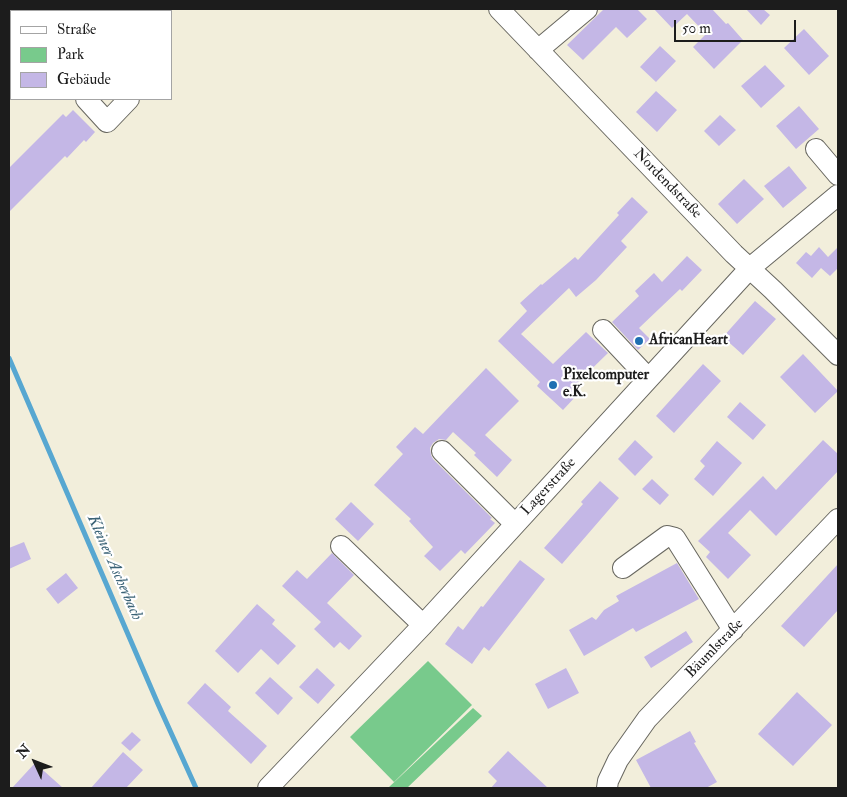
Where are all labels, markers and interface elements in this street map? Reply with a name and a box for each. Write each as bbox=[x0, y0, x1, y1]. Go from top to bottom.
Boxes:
legend bbox=[10, 10, 172, 100]
scale bar bbox=[677, 10, 800, 42]
text: 50 m bbox=[682, 19, 711, 38]
text: Straße bbox=[57, 20, 96, 39]
text: Park bbox=[57, 45, 84, 64]
text: Gebäude bbox=[57, 70, 111, 89]
street label: Nordendstraße bbox=[629, 145, 705, 223]
place label: AfricanHeart bbox=[649, 332, 728, 350]
marker: AfricanHeart bbox=[633, 335, 645, 347]
place label: Pixelcomputer e.K. bbox=[563, 367, 649, 402]
marker: Pixelcomputer e.K. bbox=[547, 379, 559, 391]
street label: Lagerstraße bbox=[518, 454, 580, 520]
water label: Kleiner Ascherbach bbox=[82, 512, 146, 624]
street label: Bäumlstraße bbox=[682, 616, 748, 682]
north arrow bbox=[10, 737, 60, 787]
text: N bbox=[13, 741, 34, 762]

